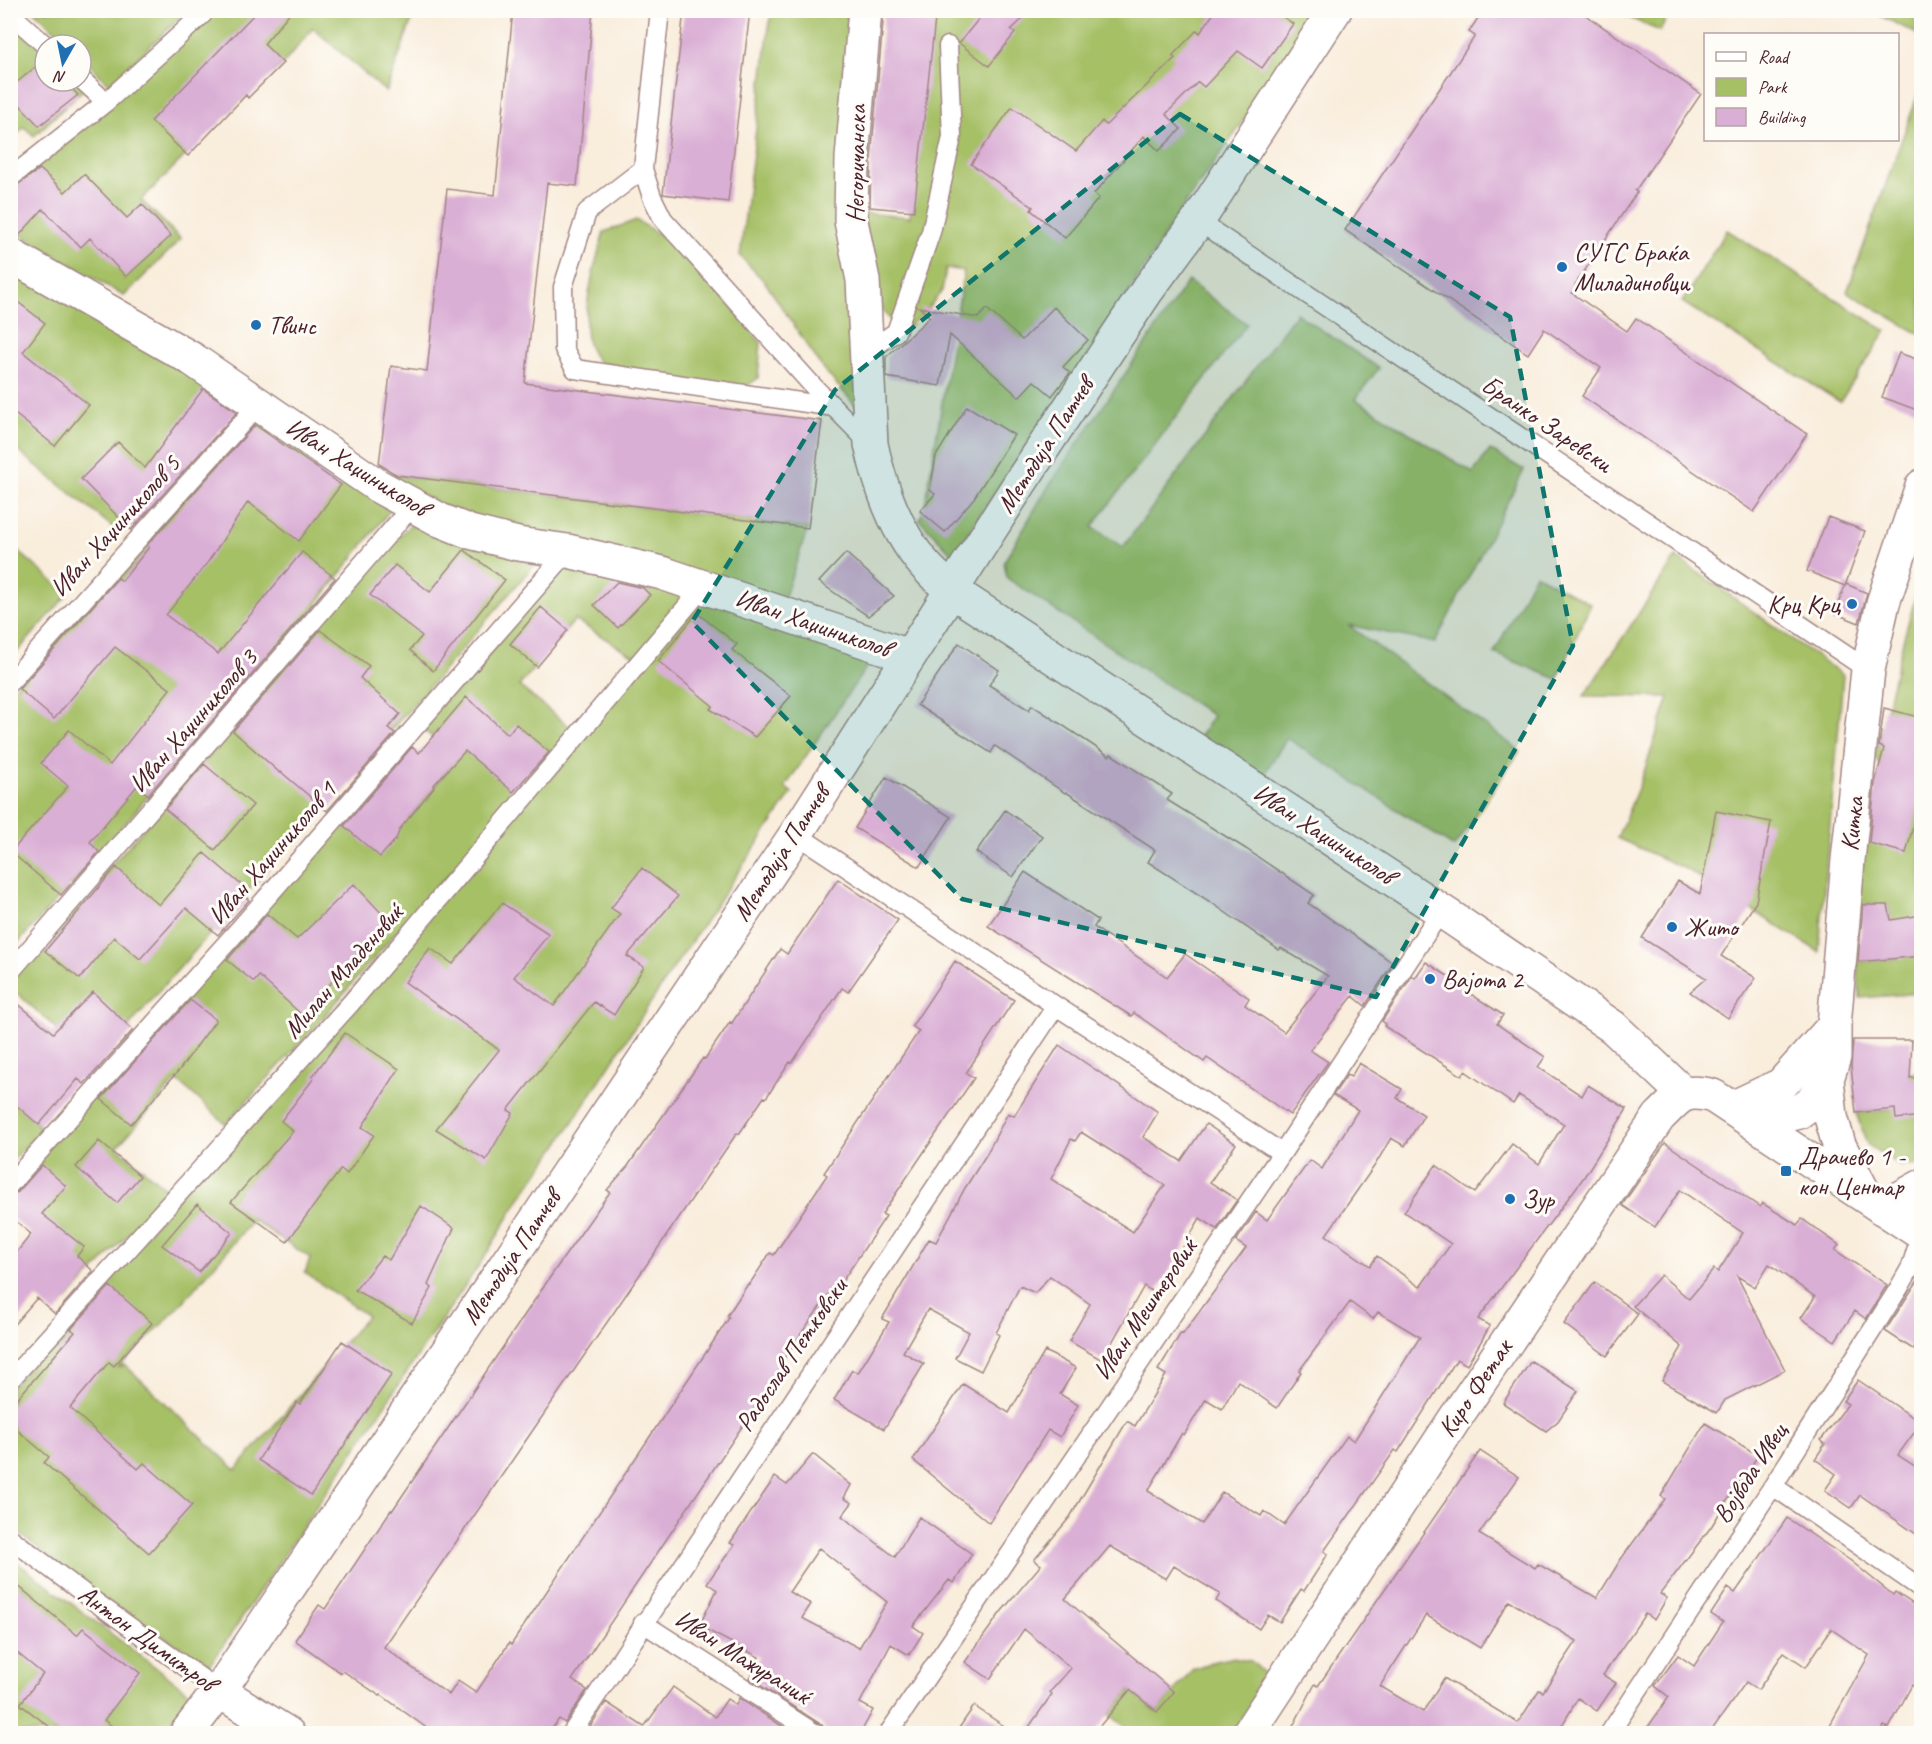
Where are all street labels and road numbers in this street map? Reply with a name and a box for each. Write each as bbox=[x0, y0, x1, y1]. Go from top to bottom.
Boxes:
street label: Негоричанска bbox=[838, 103, 874, 223]
street label: Методија Патчев bbox=[989, 367, 1104, 519]
street label: Бранко Заревски bbox=[1475, 368, 1620, 481]
street label: Иван Хаџиниколов bbox=[280, 410, 440, 527]
street label: Иван Хаџиниколов 5 bbox=[43, 447, 188, 604]
street label: Иван Хаџиниколов bbox=[731, 581, 901, 667]
street label: Иван Хаџиниколов 3 bbox=[122, 641, 266, 800]
street label: Иван Хаџиниколов 1 bbox=[201, 773, 344, 932]
street label: Методија Патчев bbox=[725, 775, 840, 927]
street label: Иван Хаџиниколов bbox=[1247, 776, 1406, 895]
street label: Китка bbox=[1833, 794, 1871, 853]
street label: Милан Младеновиќ bbox=[276, 895, 412, 1045]
street label: Методија Патчев bbox=[454, 1179, 571, 1331]
street label: Иван Мештеровиќ bbox=[1085, 1229, 1206, 1386]
street label: Радослав Петковски bbox=[728, 1270, 856, 1438]
street label: Киро Фетак bbox=[1430, 1331, 1521, 1443]
street label: Војвода Ивец bbox=[1705, 1416, 1795, 1529]
street label: Антон Димитров bbox=[72, 1577, 227, 1702]
street label: Иван Мажураниќ bbox=[669, 1602, 820, 1713]

